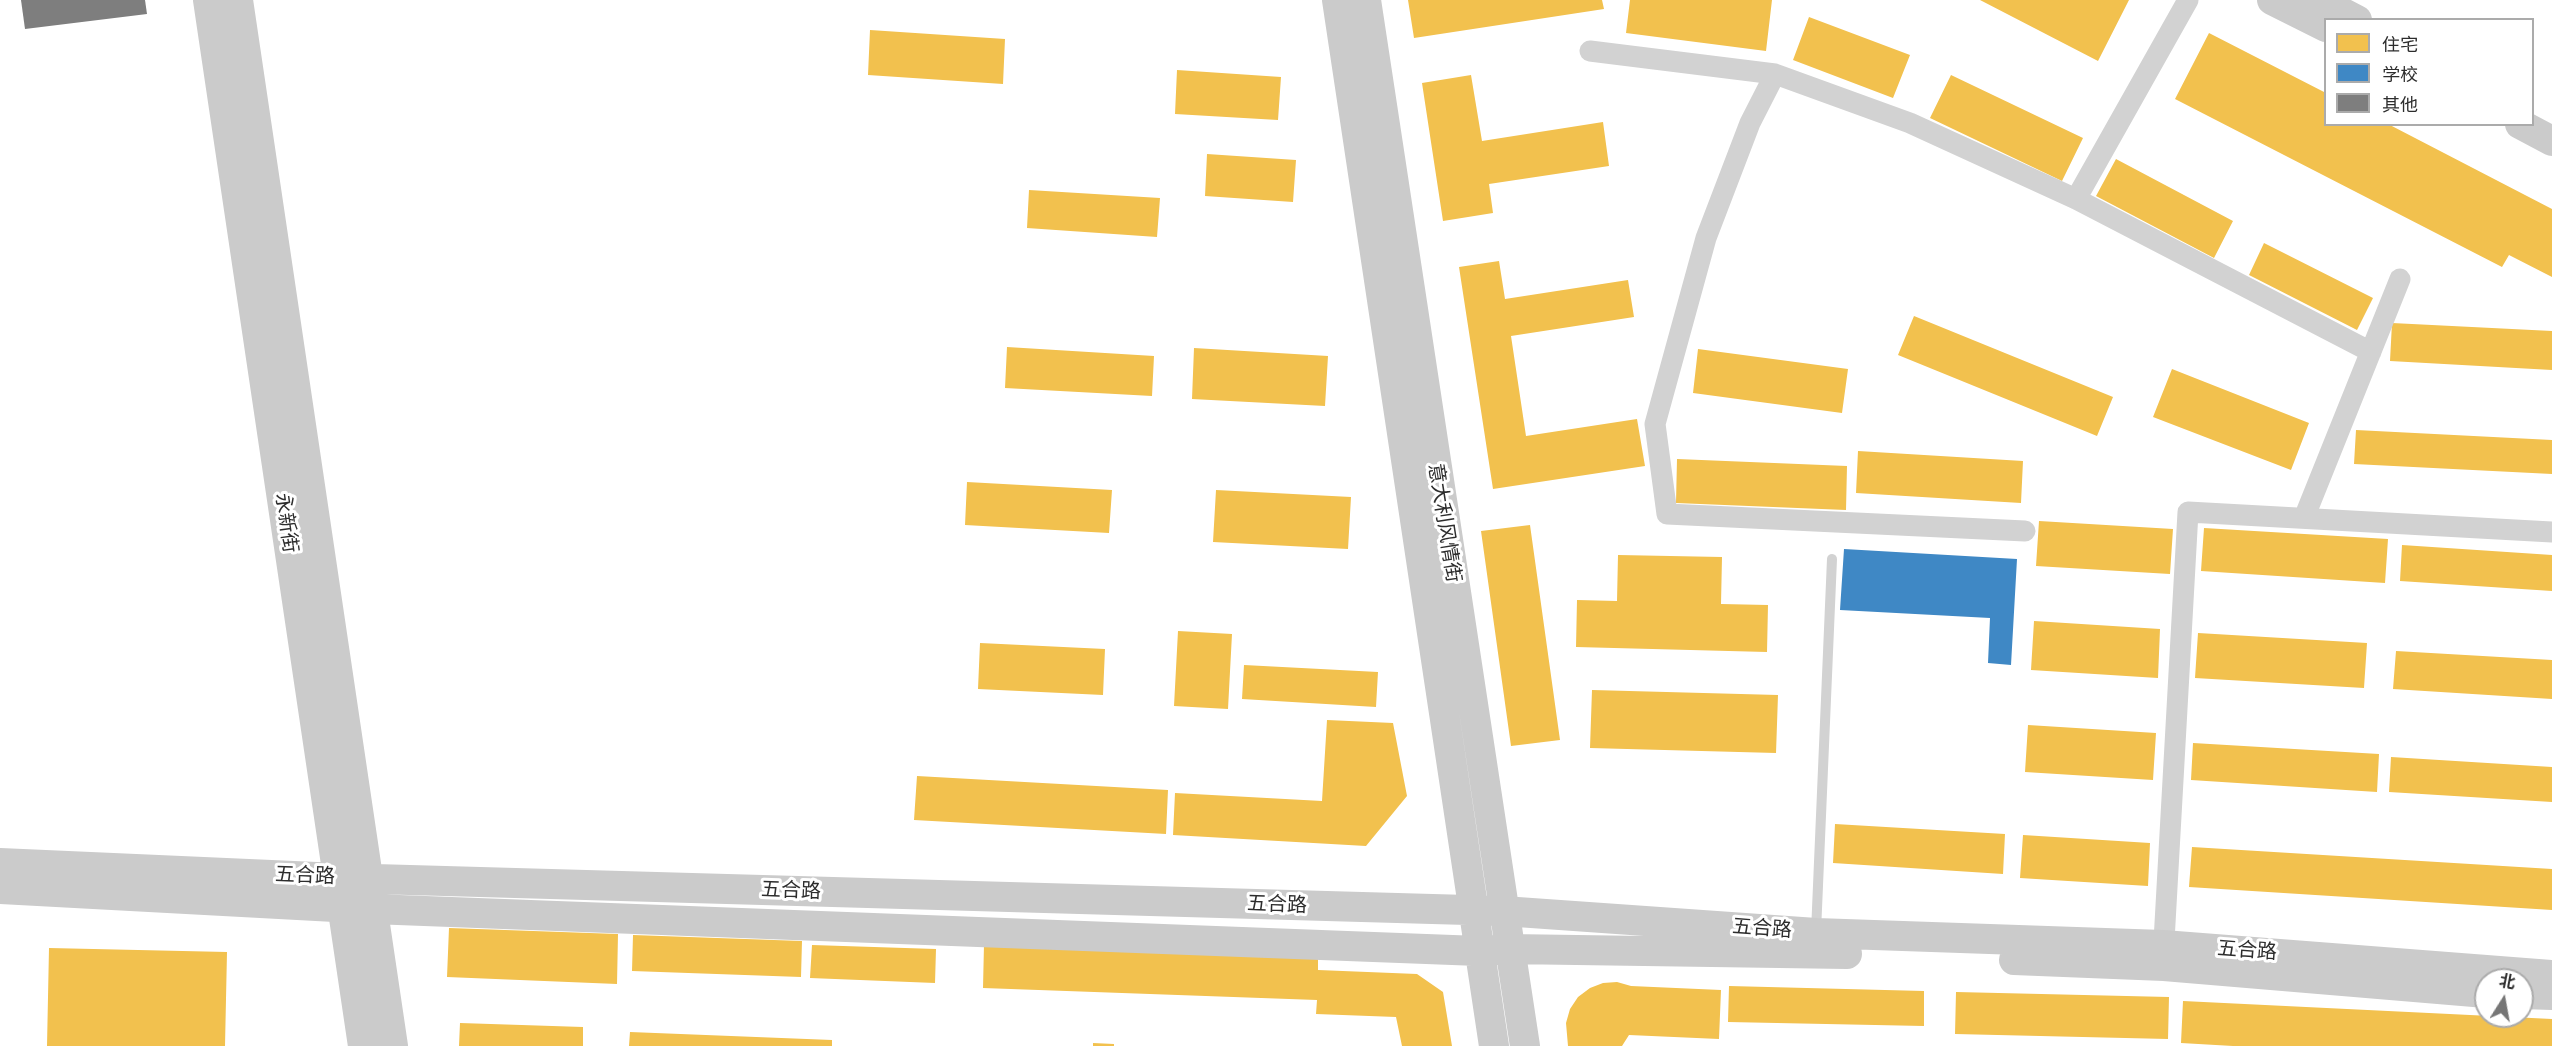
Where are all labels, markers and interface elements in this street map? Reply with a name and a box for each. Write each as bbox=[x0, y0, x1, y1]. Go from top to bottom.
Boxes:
legend bbox=[2324, 18, 2534, 126]
text: 住宅 bbox=[2382, 34, 2418, 56]
text: 学校 bbox=[2382, 64, 2418, 86]
text: 其他 bbox=[2382, 94, 2418, 116]
street label: 意大利风情街 bbox=[1423, 462, 1465, 584]
street label: 永新街 bbox=[270, 492, 302, 554]
street label: 五合路 bbox=[275, 863, 335, 889]
street label: 五合路 bbox=[761, 878, 821, 904]
street label: 五合路 bbox=[1247, 892, 1307, 918]
street label: 五合路 bbox=[1731, 915, 1793, 943]
street label: 五合路 bbox=[2216, 937, 2278, 965]
north arrow bbox=[2474, 968, 2534, 1028]
text: 北 bbox=[2497, 971, 2517, 993]

